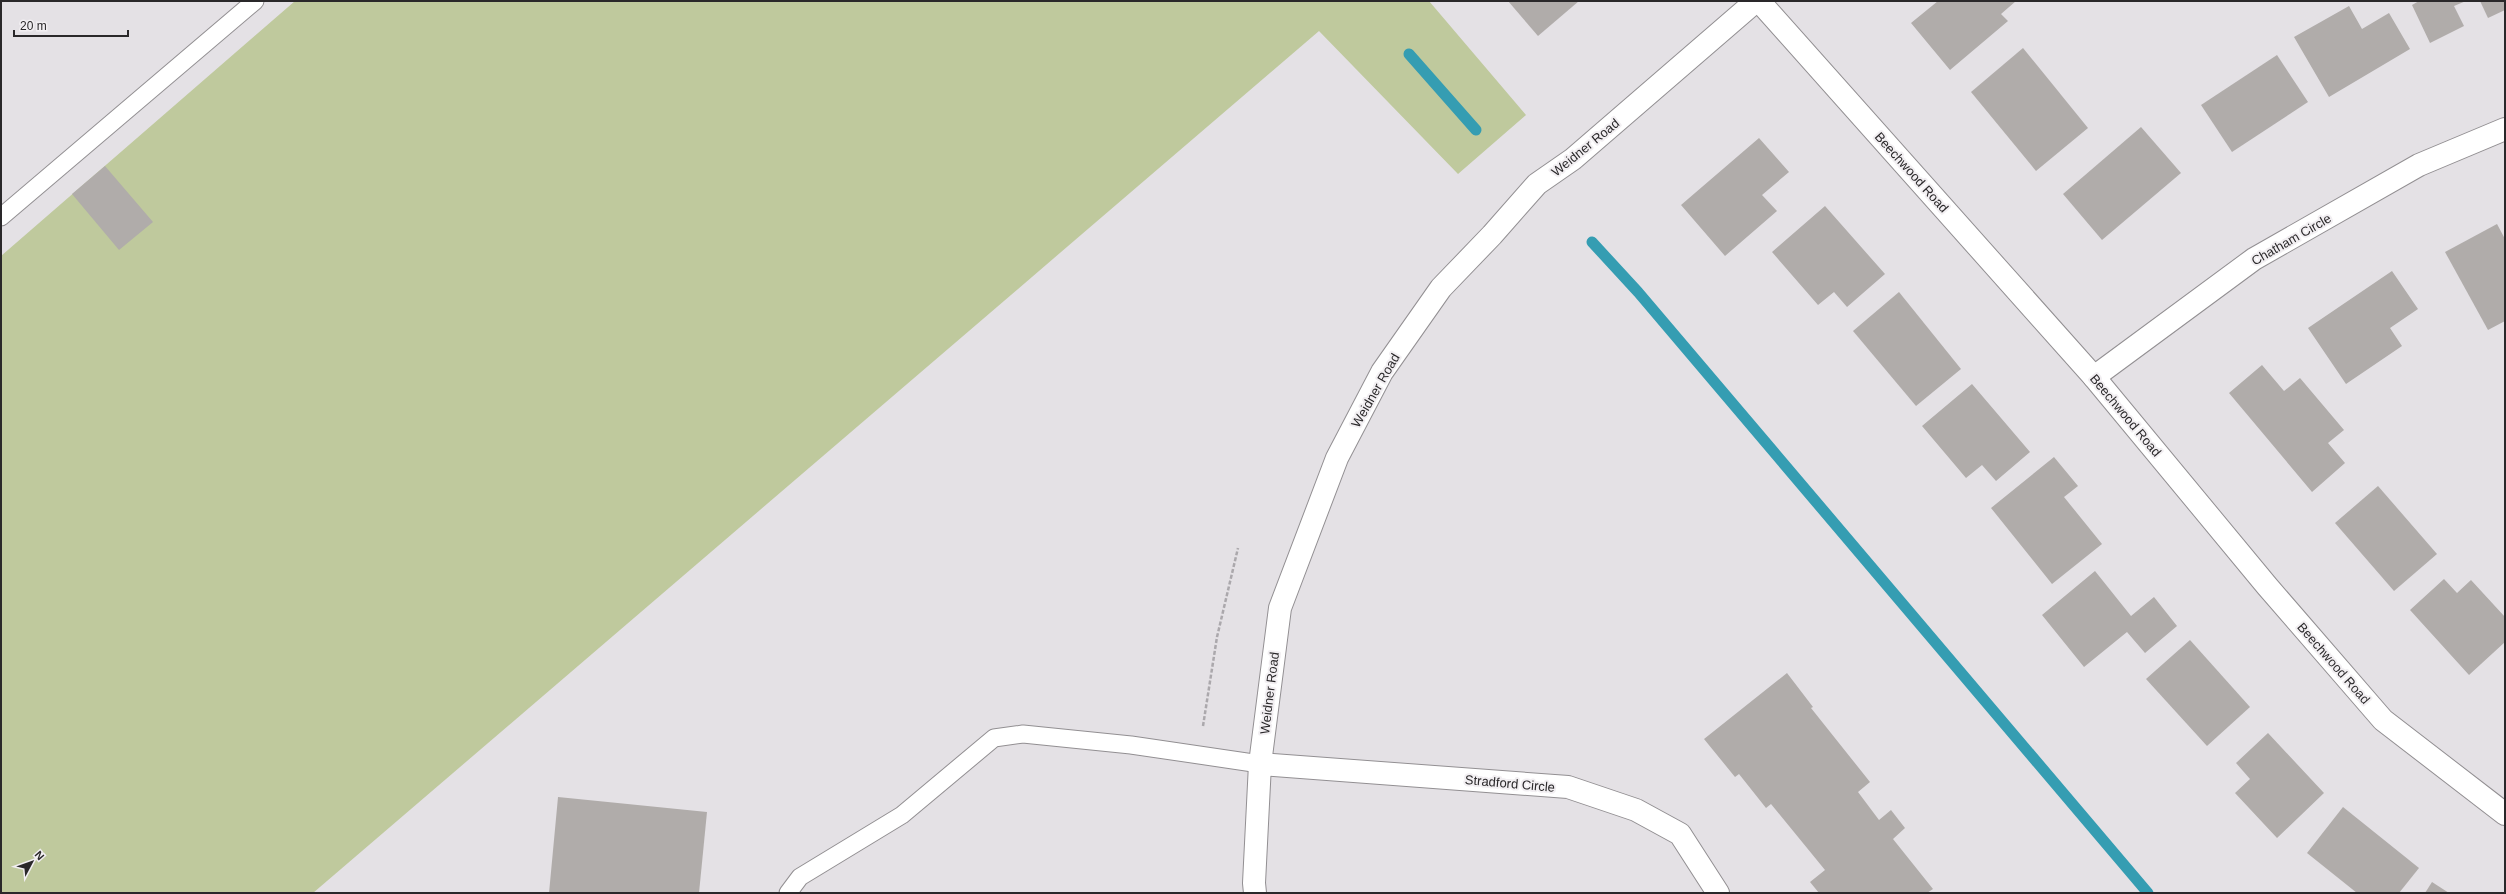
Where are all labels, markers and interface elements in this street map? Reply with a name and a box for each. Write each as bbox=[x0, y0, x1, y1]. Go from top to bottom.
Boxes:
scale bar bbox=[14, 12, 128, 38]
text: 20 m bbox=[20, 19, 47, 33]
street label: Weidner Road bbox=[1548, 115, 1622, 179]
street label: Beechwood Road bbox=[1872, 129, 1952, 215]
street label: Chatham Circle bbox=[2249, 211, 2334, 268]
street label: Weidner Road bbox=[1348, 351, 1403, 430]
street label: Beechwood Road bbox=[2087, 371, 2164, 459]
street label: Beechwood Road bbox=[2294, 620, 2373, 707]
street label: Weidner Road bbox=[1257, 651, 1282, 735]
street label: Stradford Circle bbox=[1464, 772, 1556, 795]
north arrow bbox=[12, 842, 52, 882]
text: N bbox=[32, 849, 47, 862]

